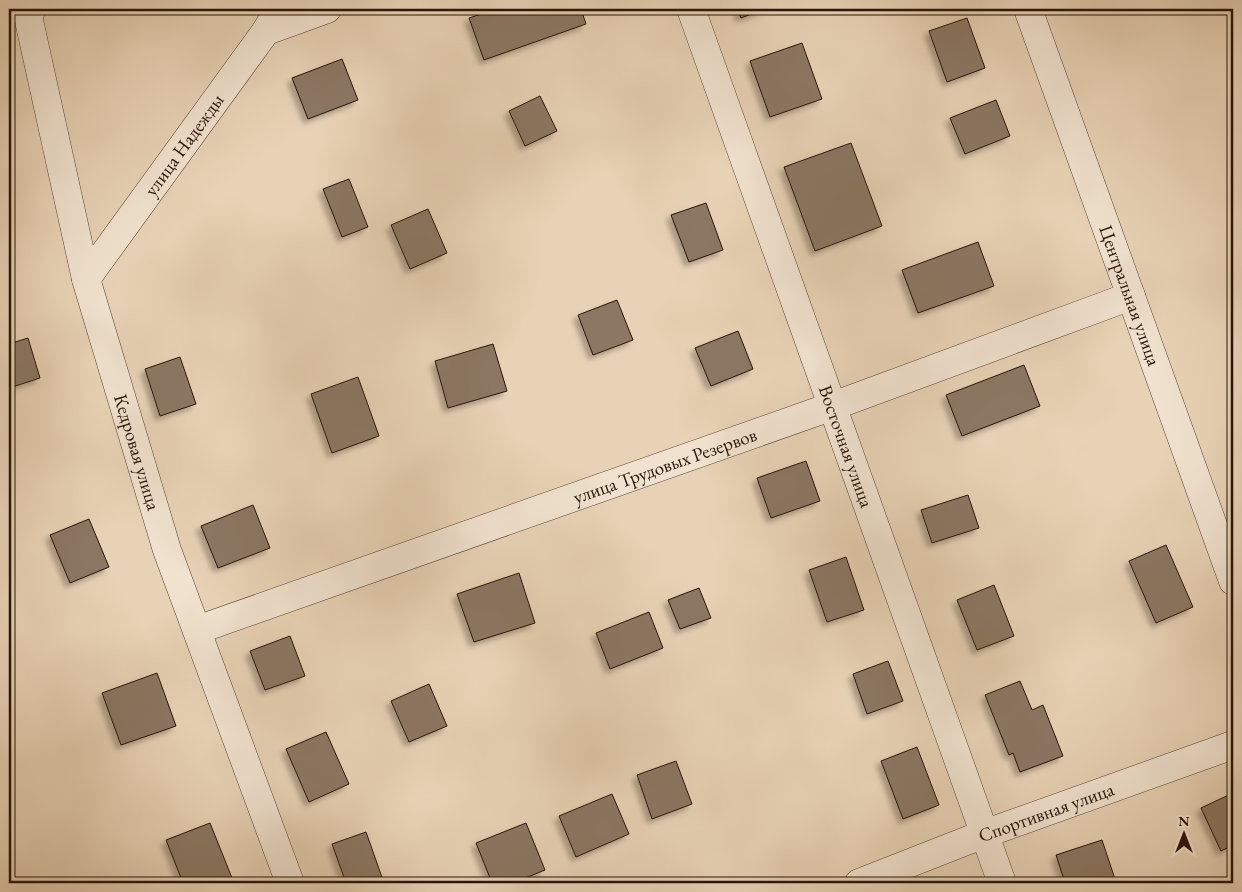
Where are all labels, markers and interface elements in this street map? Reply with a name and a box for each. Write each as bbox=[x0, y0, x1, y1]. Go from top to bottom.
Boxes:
street label: улица Надежды bbox=[138, 88, 230, 201]
street label: Центральная улица bbox=[1093, 222, 1167, 369]
street label: Восточная улица bbox=[813, 382, 879, 511]
street label: Кедровая улица bbox=[108, 391, 167, 514]
street label: улица Трудовых Резервов bbox=[570, 422, 760, 510]
street label: Спортивная улица bbox=[975, 776, 1118, 848]
north arrow bbox=[1160, 810, 1210, 860]
text: N bbox=[1178, 812, 1190, 830]

